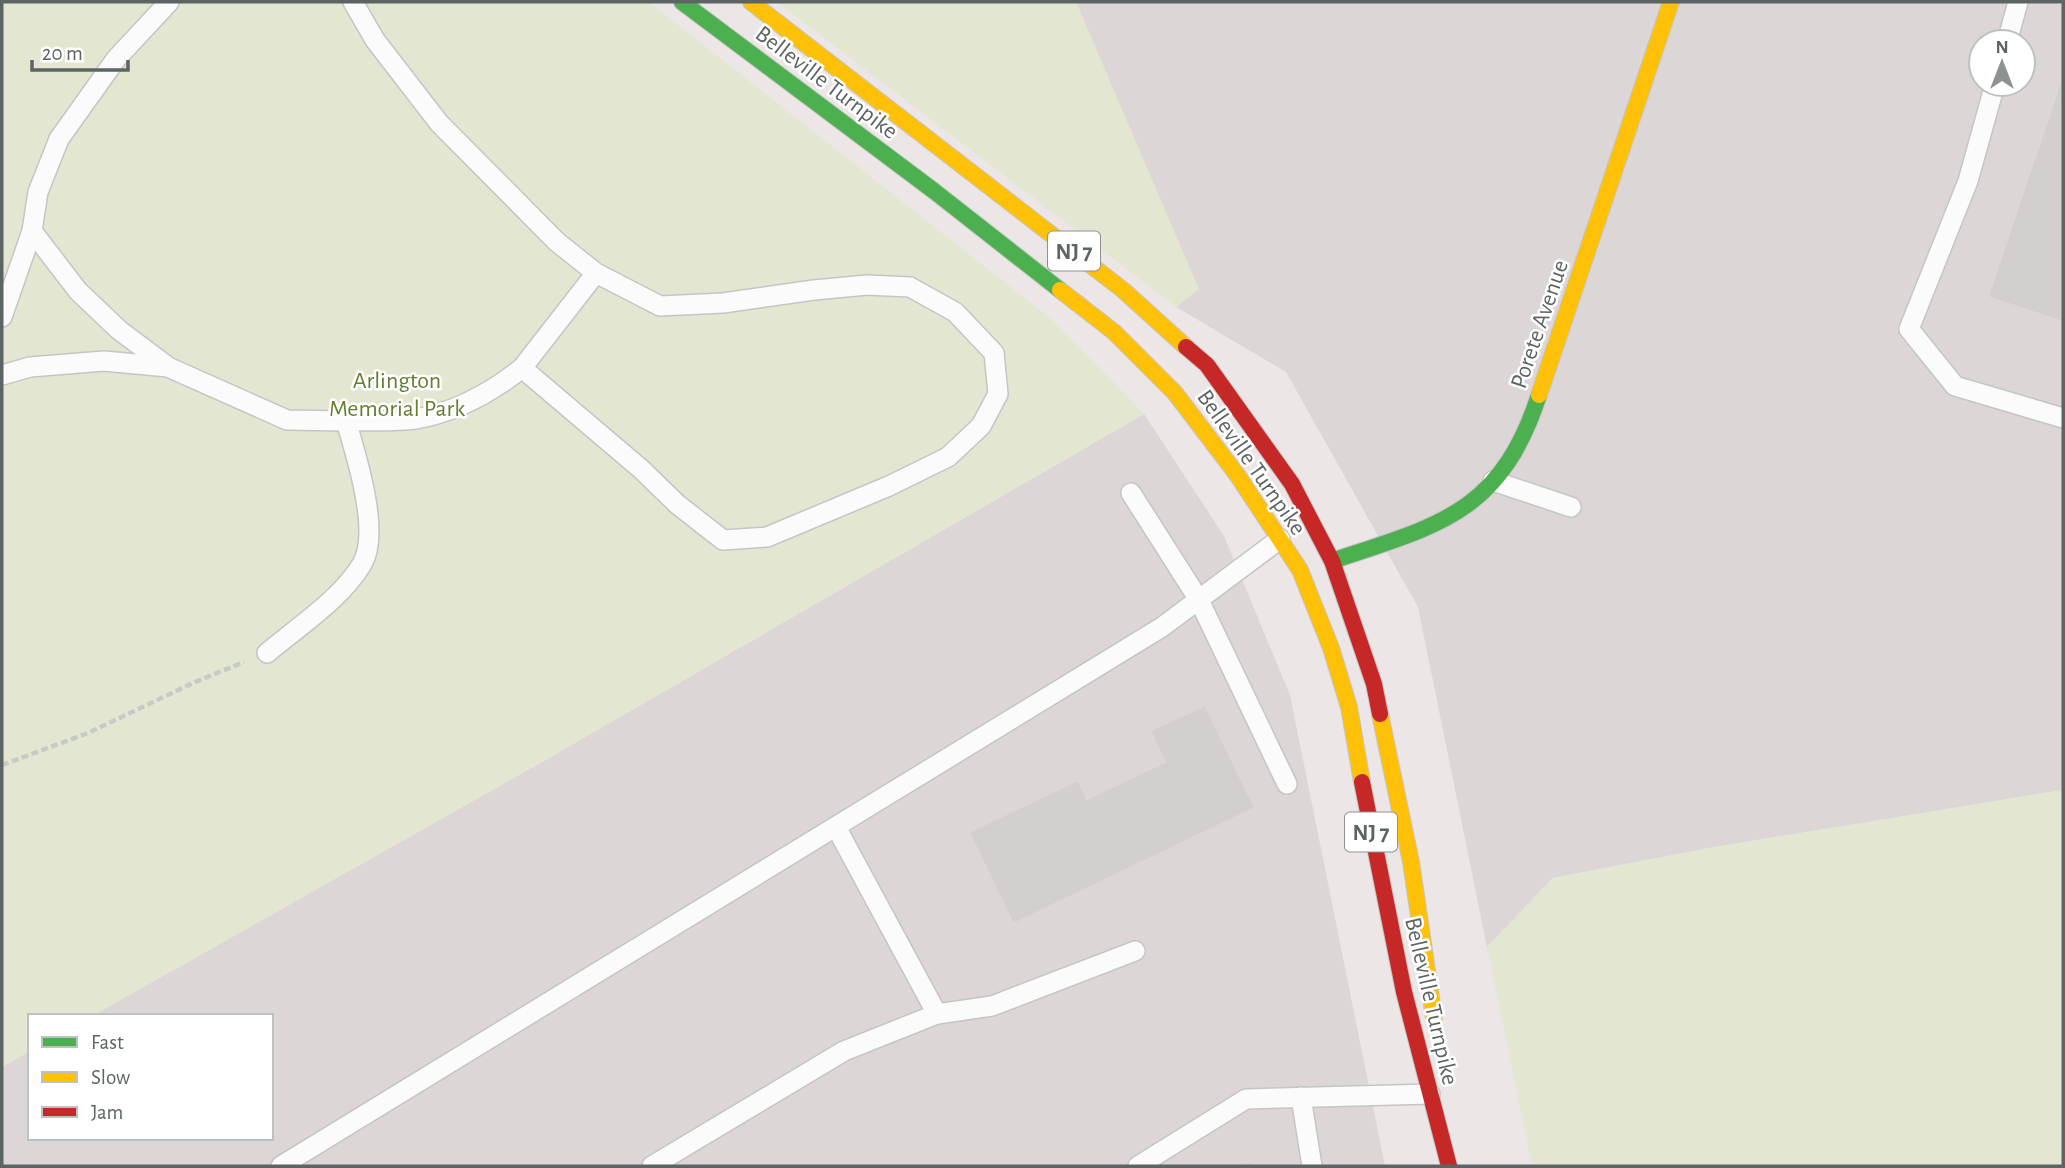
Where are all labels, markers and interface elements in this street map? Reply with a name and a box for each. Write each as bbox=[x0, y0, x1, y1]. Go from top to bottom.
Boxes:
street label: Belleville Turnpike bbox=[751, 22, 902, 144]
scale bar bbox=[32, 28, 128, 72]
north arrow bbox=[1967, 28, 2037, 98]
text: N bbox=[1995, 38, 2009, 57]
text: 20 m bbox=[42, 43, 83, 64]
road number: NJ 7 bbox=[1048, 232, 1100, 270]
street label: Porete Avenue bbox=[1507, 257, 1573, 392]
park label: Arlington Memorial Park bbox=[329, 369, 465, 421]
street label: Belleville Turnpike bbox=[1192, 386, 1310, 540]
road number: NJ 7 bbox=[1345, 812, 1397, 852]
street label: Belleville Turnpike bbox=[1400, 915, 1462, 1087]
legend bbox=[28, 1014, 273, 1140]
text: Fast bbox=[91, 1032, 124, 1053]
text: Slow bbox=[91, 1067, 130, 1088]
text: Jam bbox=[91, 1102, 123, 1123]

